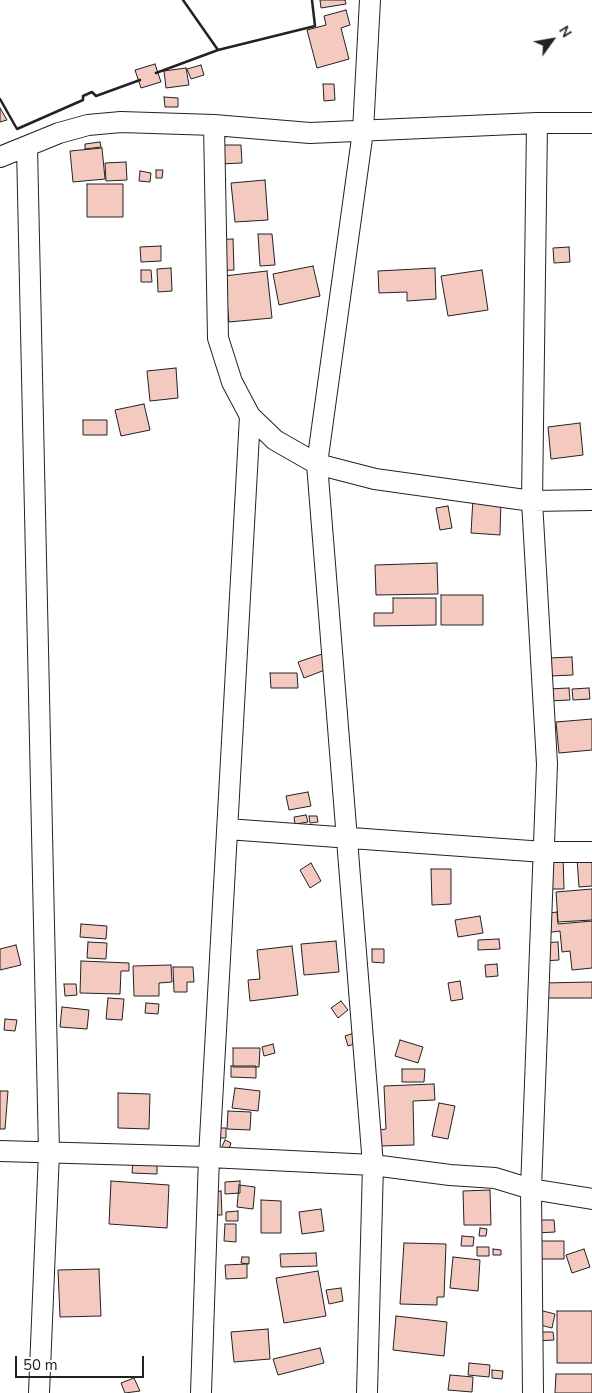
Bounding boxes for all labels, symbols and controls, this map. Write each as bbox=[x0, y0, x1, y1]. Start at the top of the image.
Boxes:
north arrow bbox=[527, 15, 577, 65]
text: N bbox=[554, 22, 576, 41]
scale bar bbox=[18, 1346, 146, 1378]
text: 50 m bbox=[23, 1355, 58, 1375]

